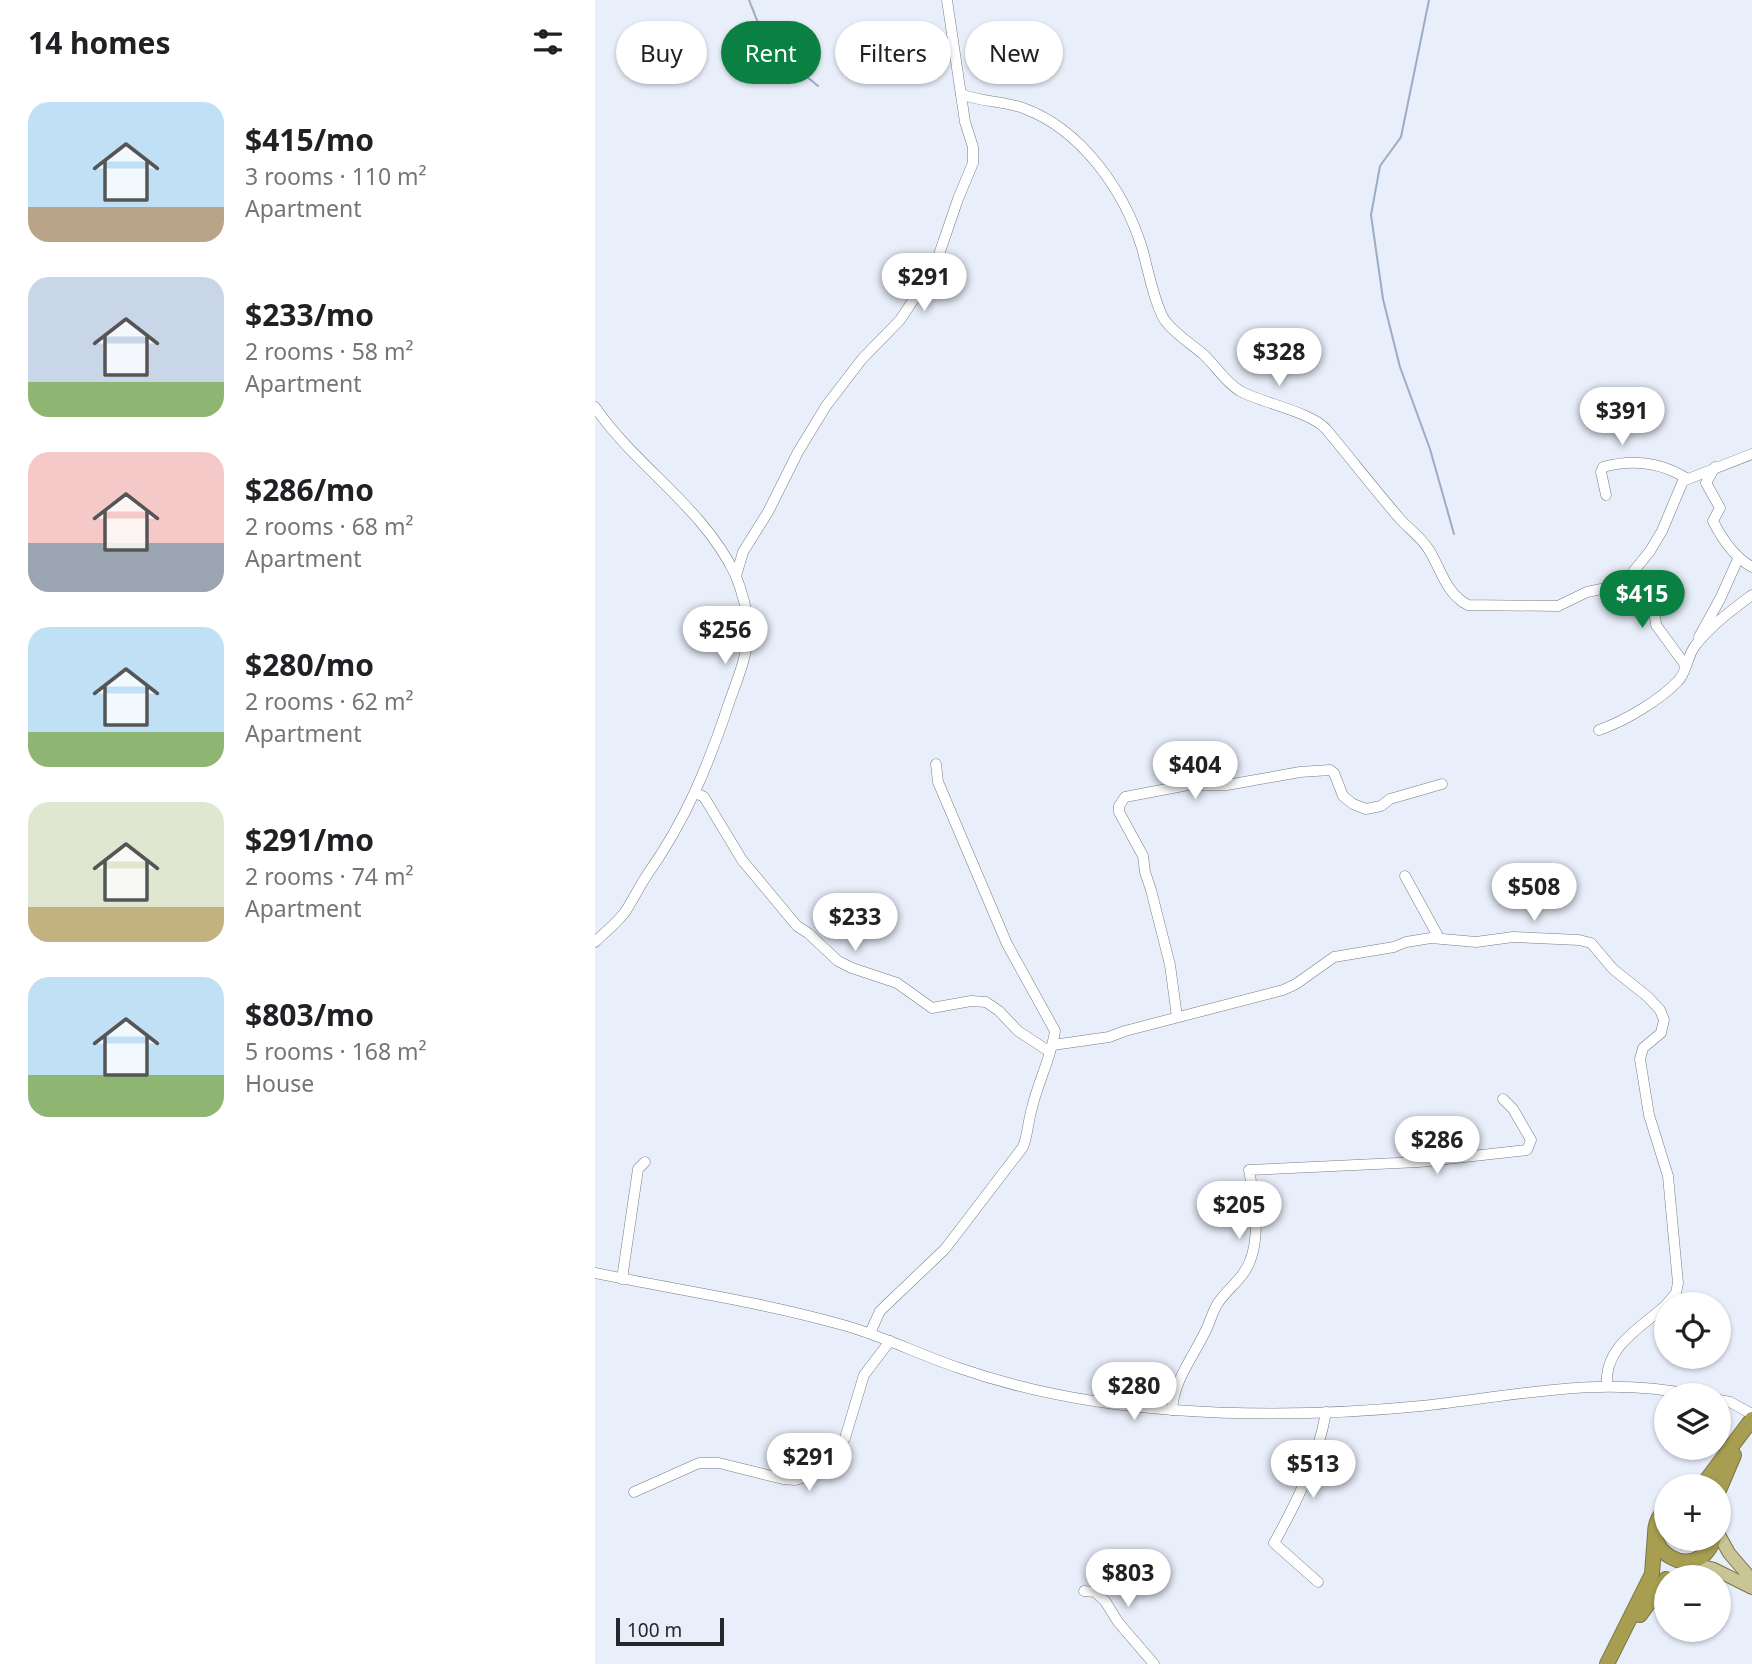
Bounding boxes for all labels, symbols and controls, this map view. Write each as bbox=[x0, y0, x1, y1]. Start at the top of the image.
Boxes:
chip: Buy bbox=[616, 21, 707, 84]
chip: Rent bbox=[721, 21, 821, 84]
chip: Filters bbox=[835, 21, 951, 84]
chip: New bbox=[965, 21, 1063, 84]
text: 14 homes bbox=[28, 22, 171, 63]
icon: filters bbox=[529, 23, 567, 61]
text: $415/mo bbox=[245, 119, 374, 160]
icon: home bbox=[84, 130, 168, 214]
text: 3 rooms · 110 m² bbox=[245, 160, 427, 192]
text: Apartment bbox=[245, 192, 362, 224]
pin: $291 bbox=[883, 254, 965, 313]
text: $291 bbox=[898, 260, 950, 292]
text: $233/mo bbox=[245, 294, 374, 335]
icon: home bbox=[84, 305, 168, 389]
pin: $328 bbox=[1238, 328, 1320, 388]
text: 2 rooms · 58 m² bbox=[245, 335, 414, 367]
text: $328 bbox=[1253, 335, 1305, 367]
text: Apartment bbox=[245, 367, 362, 399]
pin: $391 bbox=[1581, 388, 1663, 447]
text: $391 bbox=[1596, 394, 1648, 426]
text: $286/mo bbox=[245, 469, 374, 510]
icon: home bbox=[84, 480, 168, 564]
text: 2 rooms · 68 m² bbox=[245, 510, 414, 542]
text: Apartment bbox=[245, 542, 362, 574]
pin: $415 bbox=[1601, 570, 1683, 630]
text: $415 bbox=[1616, 577, 1668, 609]
pin: $256 bbox=[684, 606, 766, 666]
text: $256 bbox=[699, 613, 751, 645]
text: $280/mo bbox=[245, 644, 374, 685]
icon: home bbox=[84, 655, 168, 739]
text: 2 rooms · 62 m² bbox=[245, 685, 414, 717]
text: Apartment bbox=[245, 717, 362, 749]
pin: $404 bbox=[1154, 742, 1236, 801]
text: $404 bbox=[1169, 748, 1221, 780]
text: $291/mo bbox=[245, 819, 374, 860]
icon: home bbox=[84, 830, 168, 914]
text: 2 rooms · 74 m² bbox=[245, 860, 414, 892]
pin: $508 bbox=[1493, 864, 1575, 923]
text: $508 bbox=[1508, 870, 1560, 902]
text: Apartment bbox=[245, 892, 362, 924]
pin: $233 bbox=[814, 894, 896, 953]
text: $233 bbox=[829, 900, 881, 932]
text: $803/mo bbox=[245, 994, 374, 1035]
icon: home bbox=[84, 1005, 168, 1089]
text: 5 rooms · 168 m² bbox=[245, 1035, 427, 1067]
text: House bbox=[245, 1067, 314, 1099]
pin: $286 bbox=[1396, 1116, 1478, 1176]
text: $286 bbox=[1411, 1123, 1463, 1155]
pin: $205 bbox=[1198, 1182, 1280, 1241]
text: $205 bbox=[1213, 1188, 1265, 1220]
map controls bbox=[1654, 1292, 1731, 1642]
button: locate bbox=[1654, 1292, 1731, 1369]
pin: $280 bbox=[1093, 1362, 1175, 1422]
text: $280 bbox=[1108, 1369, 1160, 1401]
button: layers bbox=[1654, 1383, 1731, 1460]
pin: $291 bbox=[768, 1434, 850, 1493]
text: $291 bbox=[783, 1440, 835, 1472]
pin: $513 bbox=[1272, 1440, 1354, 1500]
text: $513 bbox=[1287, 1447, 1339, 1479]
button: + bbox=[1654, 1474, 1731, 1551]
pin: $803 bbox=[1087, 1550, 1169, 1609]
text: $803 bbox=[1102, 1556, 1154, 1588]
button: − bbox=[1654, 1565, 1731, 1642]
scale bar bbox=[616, 1615, 725, 1647]
text: 100 m bbox=[627, 1617, 682, 1643]

